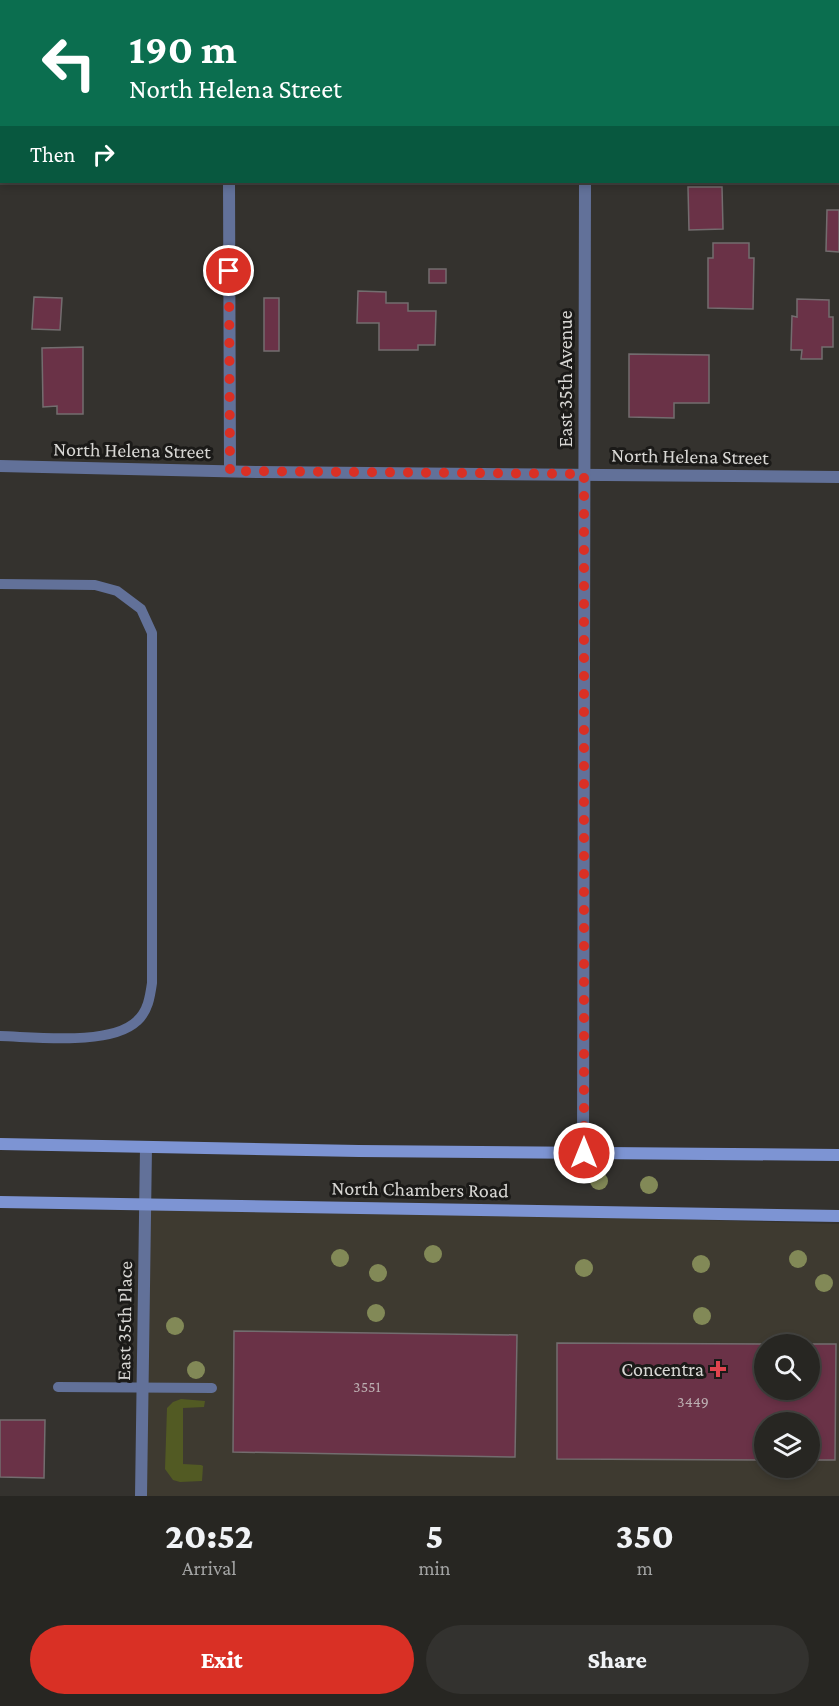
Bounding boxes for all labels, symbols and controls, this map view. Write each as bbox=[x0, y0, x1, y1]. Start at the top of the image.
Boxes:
icon: left bbox=[30, 24, 108, 102]
text: 190 m bbox=[129, 25, 237, 72]
text: North Helena Street bbox=[129, 74, 342, 104]
icon: right bbox=[87, 138, 120, 171]
text: Then bbox=[30, 142, 75, 167]
pin bbox=[203, 245, 254, 296]
icon: arrive bbox=[212, 254, 245, 287]
street label: East 35th Avenue bbox=[554, 310, 576, 448]
street label: North Helena Street bbox=[53, 438, 211, 462]
street label: North Helena Street bbox=[611, 444, 769, 468]
position arrow bbox=[552, 1121, 616, 1185]
street label: North Chambers Road bbox=[331, 1176, 509, 1202]
street label: East 35th Place bbox=[112, 1261, 136, 1381]
map controls bbox=[754, 1334, 820, 1478]
button: search bbox=[754, 1334, 820, 1400]
place label: Concentra bbox=[621, 1358, 704, 1380]
marker: Concentra bbox=[709, 1360, 727, 1378]
house number: 3551 bbox=[353, 1378, 381, 1395]
house number: 3449 bbox=[677, 1393, 709, 1410]
button: layers bbox=[754, 1412, 820, 1478]
text: 20:52 bbox=[165, 1516, 253, 1556]
text: 5 bbox=[426, 1516, 444, 1556]
text: 350 bbox=[616, 1516, 674, 1556]
text: Arrival bbox=[182, 1557, 236, 1579]
text: min bbox=[419, 1557, 451, 1579]
text: m bbox=[637, 1557, 653, 1579]
button: Exit bbox=[30, 1625, 414, 1694]
button: Share bbox=[426, 1625, 809, 1694]

